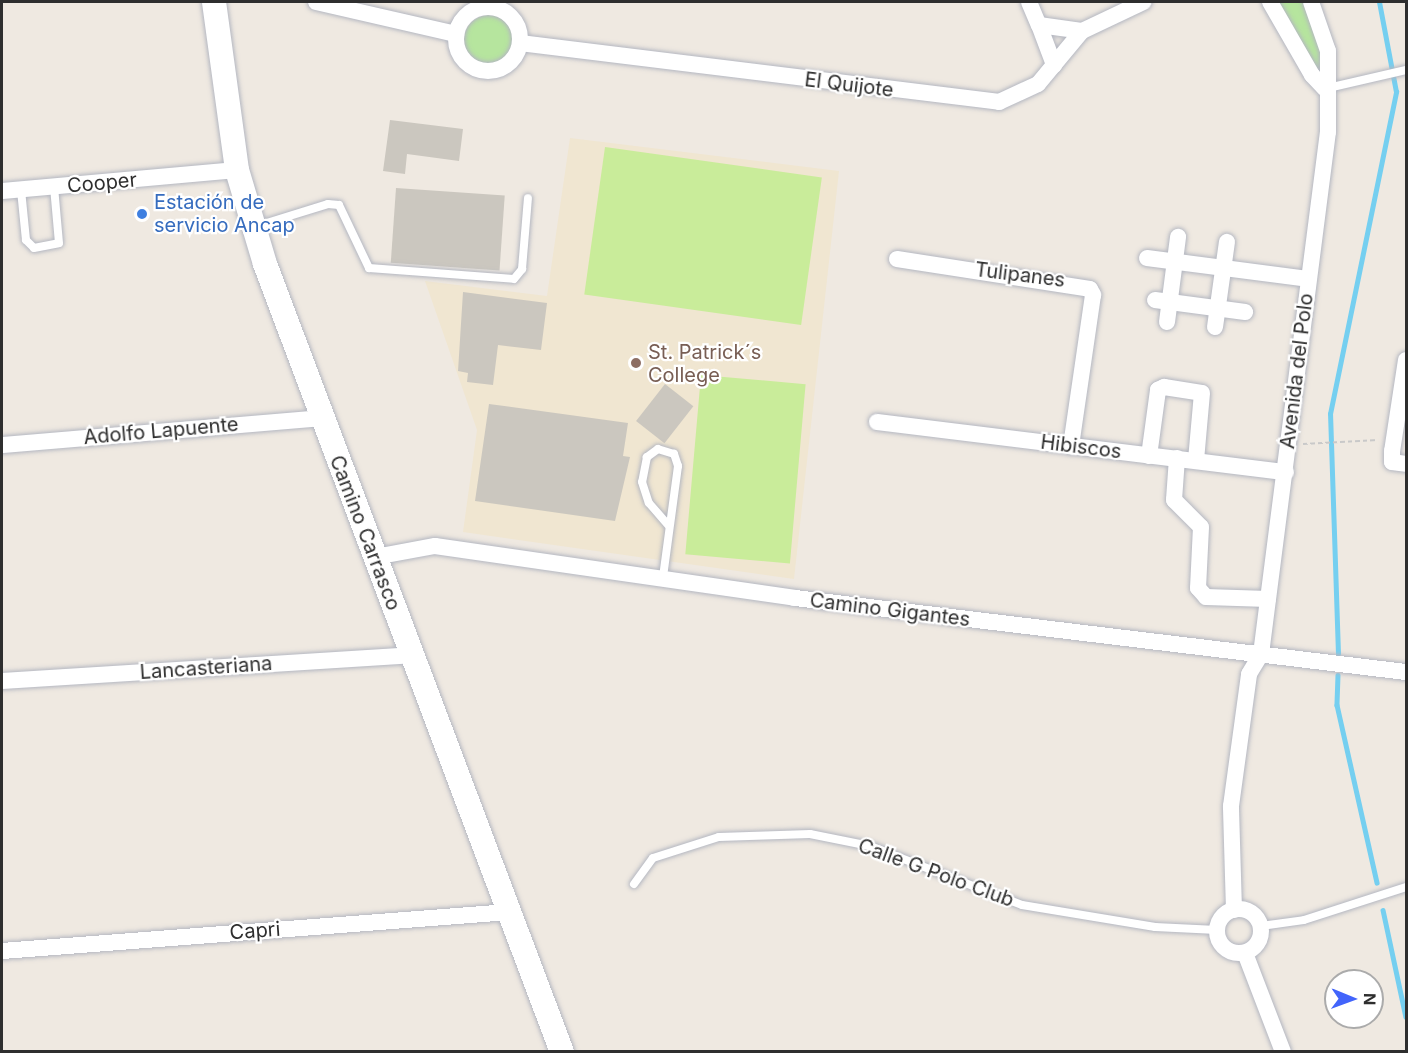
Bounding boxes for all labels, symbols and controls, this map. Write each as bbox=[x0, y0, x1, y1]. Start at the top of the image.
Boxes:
street label: El Quijote bbox=[803, 68, 895, 102]
street label: Cooper bbox=[66, 168, 138, 198]
place label: Estación de servicio Ancap bbox=[154, 190, 295, 237]
marker: Estación de servicio Ancap bbox=[135, 207, 149, 221]
street label: Tulipanes bbox=[974, 258, 1066, 292]
street label: Avenida del Polo bbox=[1276, 292, 1318, 450]
place label: St. Patrick´s College bbox=[648, 340, 761, 387]
marker: St. Patrick´s College bbox=[629, 356, 643, 370]
street label: Adolfo Lapuente bbox=[83, 412, 239, 450]
street label: Hibiscos bbox=[1039, 430, 1123, 464]
street label: Camino Carrasco bbox=[324, 452, 406, 614]
street label: Camino Gigantes bbox=[808, 588, 972, 632]
street label: Lancasteriana bbox=[139, 651, 273, 685]
street label: Calle G Polo Club bbox=[855, 834, 1017, 912]
street label: Capri bbox=[229, 917, 281, 945]
north arrow bbox=[1324, 969, 1384, 1029]
text: N bbox=[1360, 993, 1380, 1006]

